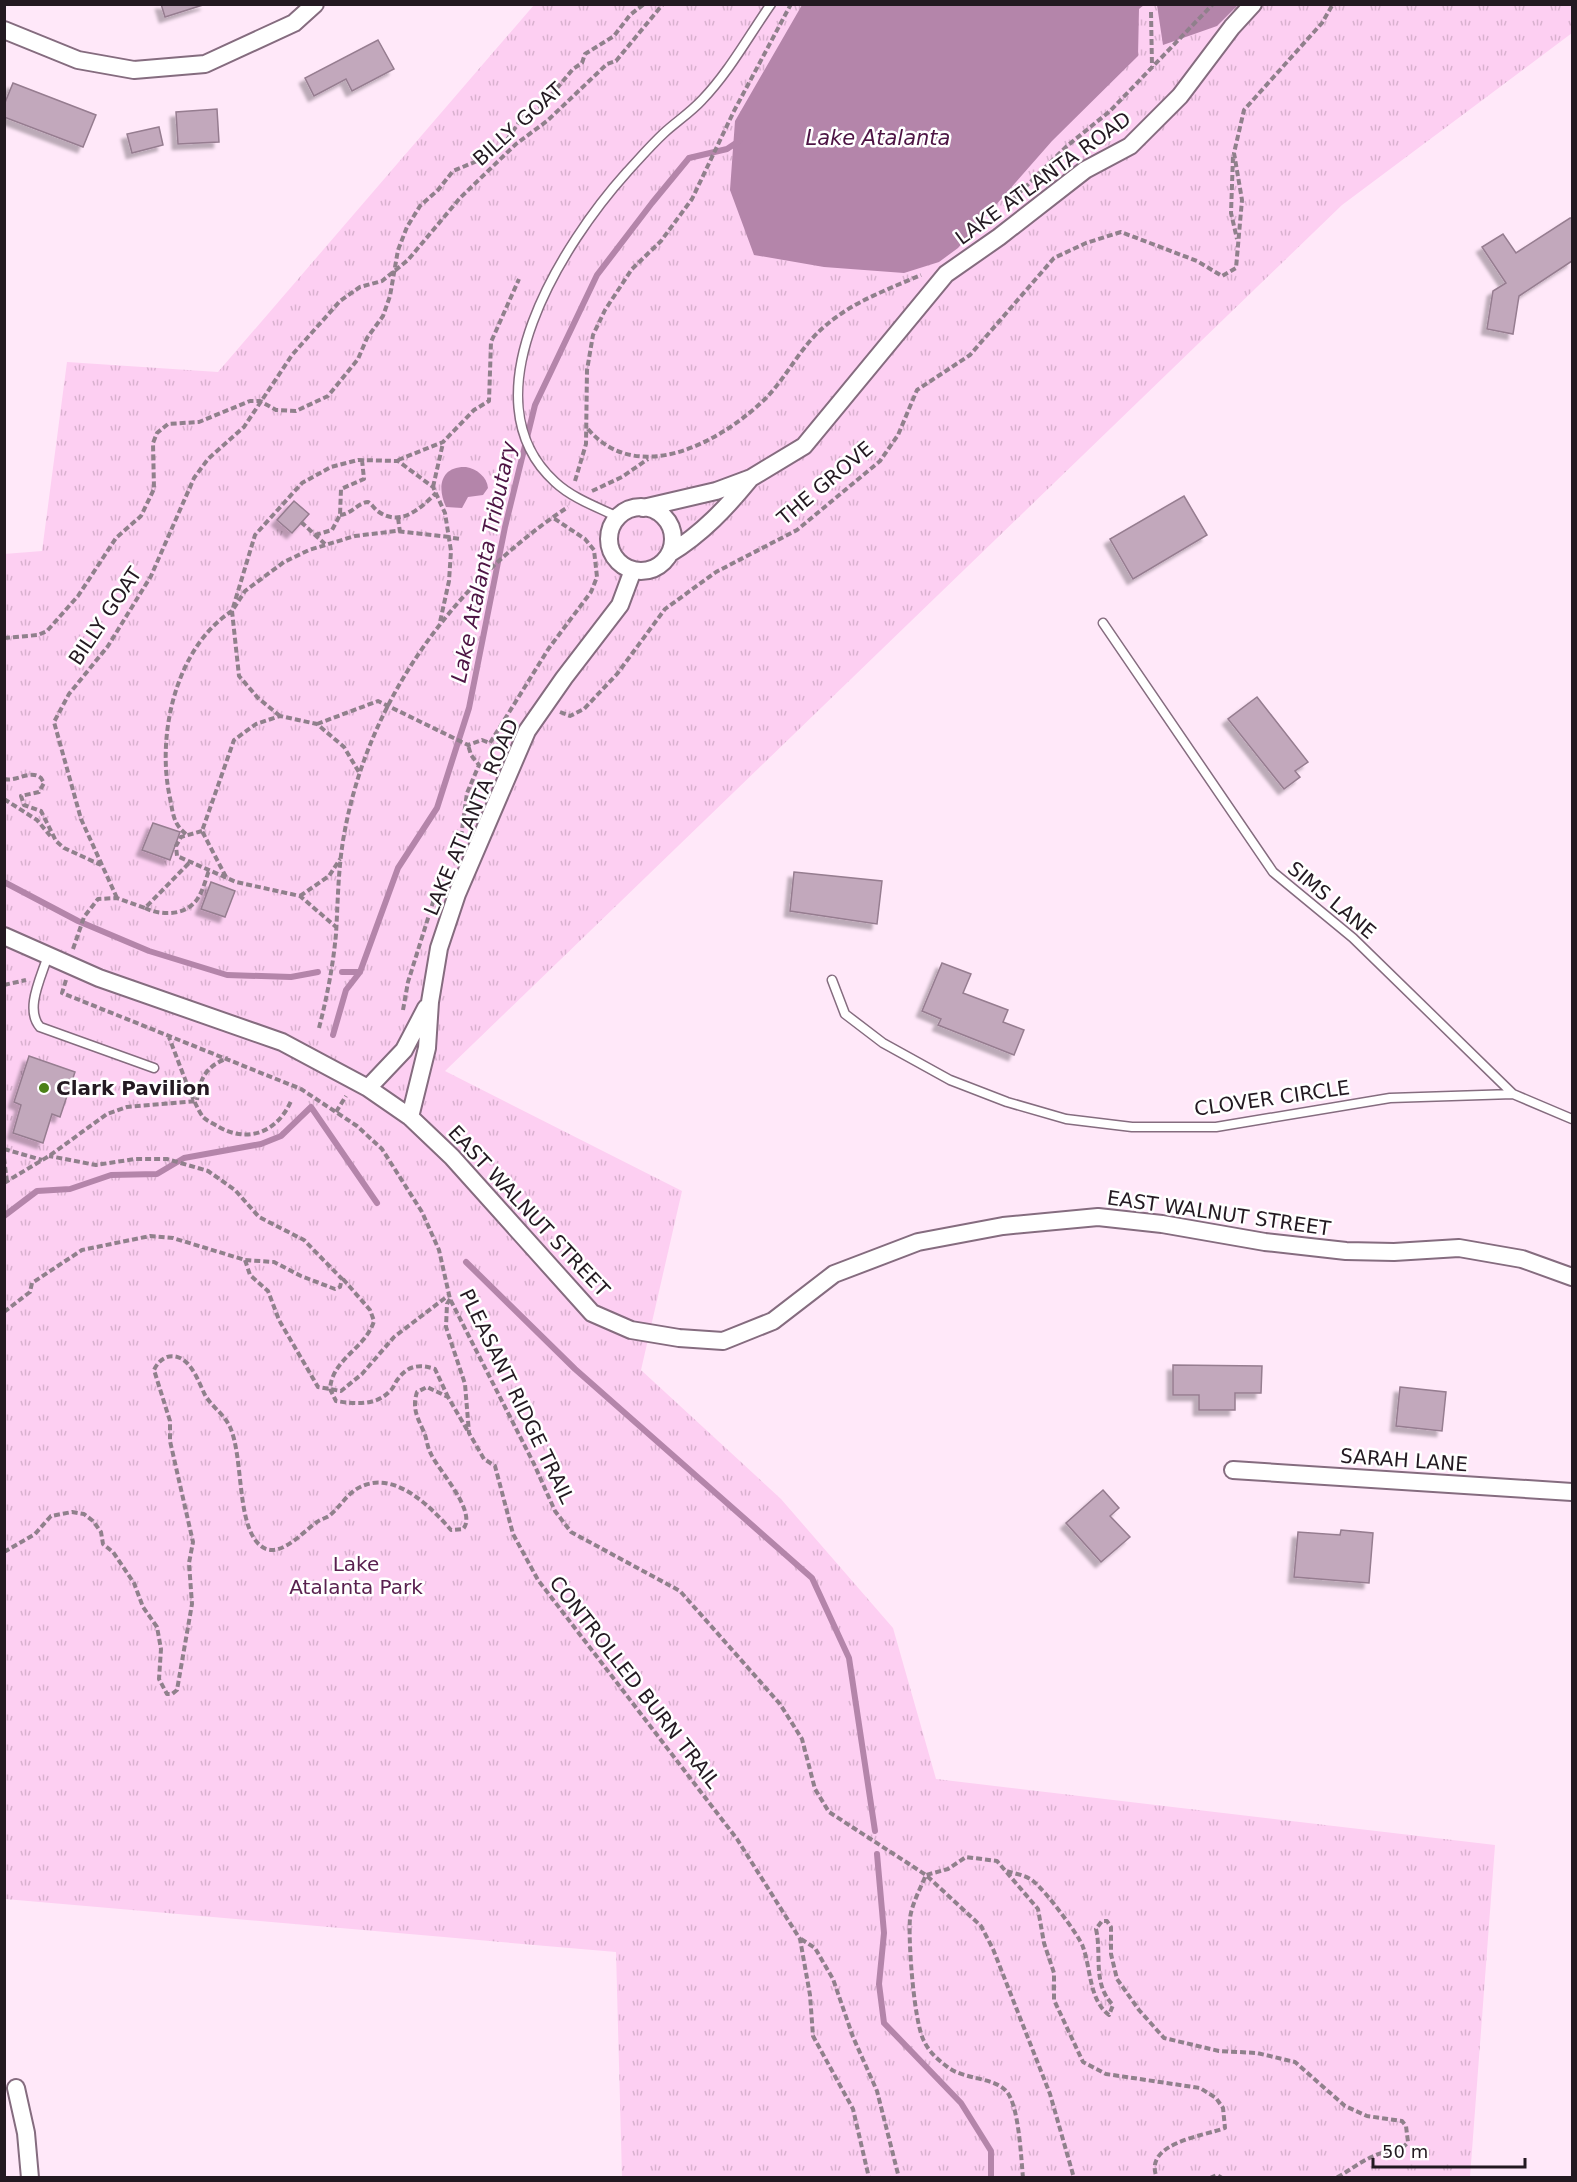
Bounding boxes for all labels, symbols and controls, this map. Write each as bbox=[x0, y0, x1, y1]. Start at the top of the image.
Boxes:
street label: BILLY GOAT bbox=[468, 77, 569, 171]
street label: LAKE ATLANTA ROAD bbox=[951, 106, 1135, 250]
water label: Lake Atalanta bbox=[806, 126, 950, 150]
street label: THE GROVE bbox=[772, 436, 878, 531]
water label: Lake Atalanta Tributary bbox=[447, 439, 521, 685]
street label: BILLY GOAT bbox=[63, 562, 147, 670]
street label: LAKE ATLANTA ROAD bbox=[419, 715, 523, 919]
street label: SIMS LANE bbox=[1283, 856, 1381, 944]
street label: CLOVER CIRCLE bbox=[1193, 1075, 1351, 1121]
place label: Clark Pavilion bbox=[56, 1076, 210, 1100]
marker: Clark Pavilion bbox=[37, 1081, 51, 1095]
street label: EAST WALNUT STREET bbox=[443, 1120, 615, 1302]
street label: EAST WALNUT STREET bbox=[1106, 1185, 1333, 1241]
street label: PLEASANT RIDGE TRAIL bbox=[455, 1285, 580, 1508]
street label: SARAH LANE bbox=[1339, 1444, 1469, 1476]
park label: Lake Atalanta Park bbox=[289, 1552, 423, 1599]
street label: CONTROLLED BURN TRAIL bbox=[545, 1571, 726, 1794]
scale bar bbox=[1373, 2131, 1524, 2169]
text: 50 m bbox=[1382, 2141, 1428, 2162]

